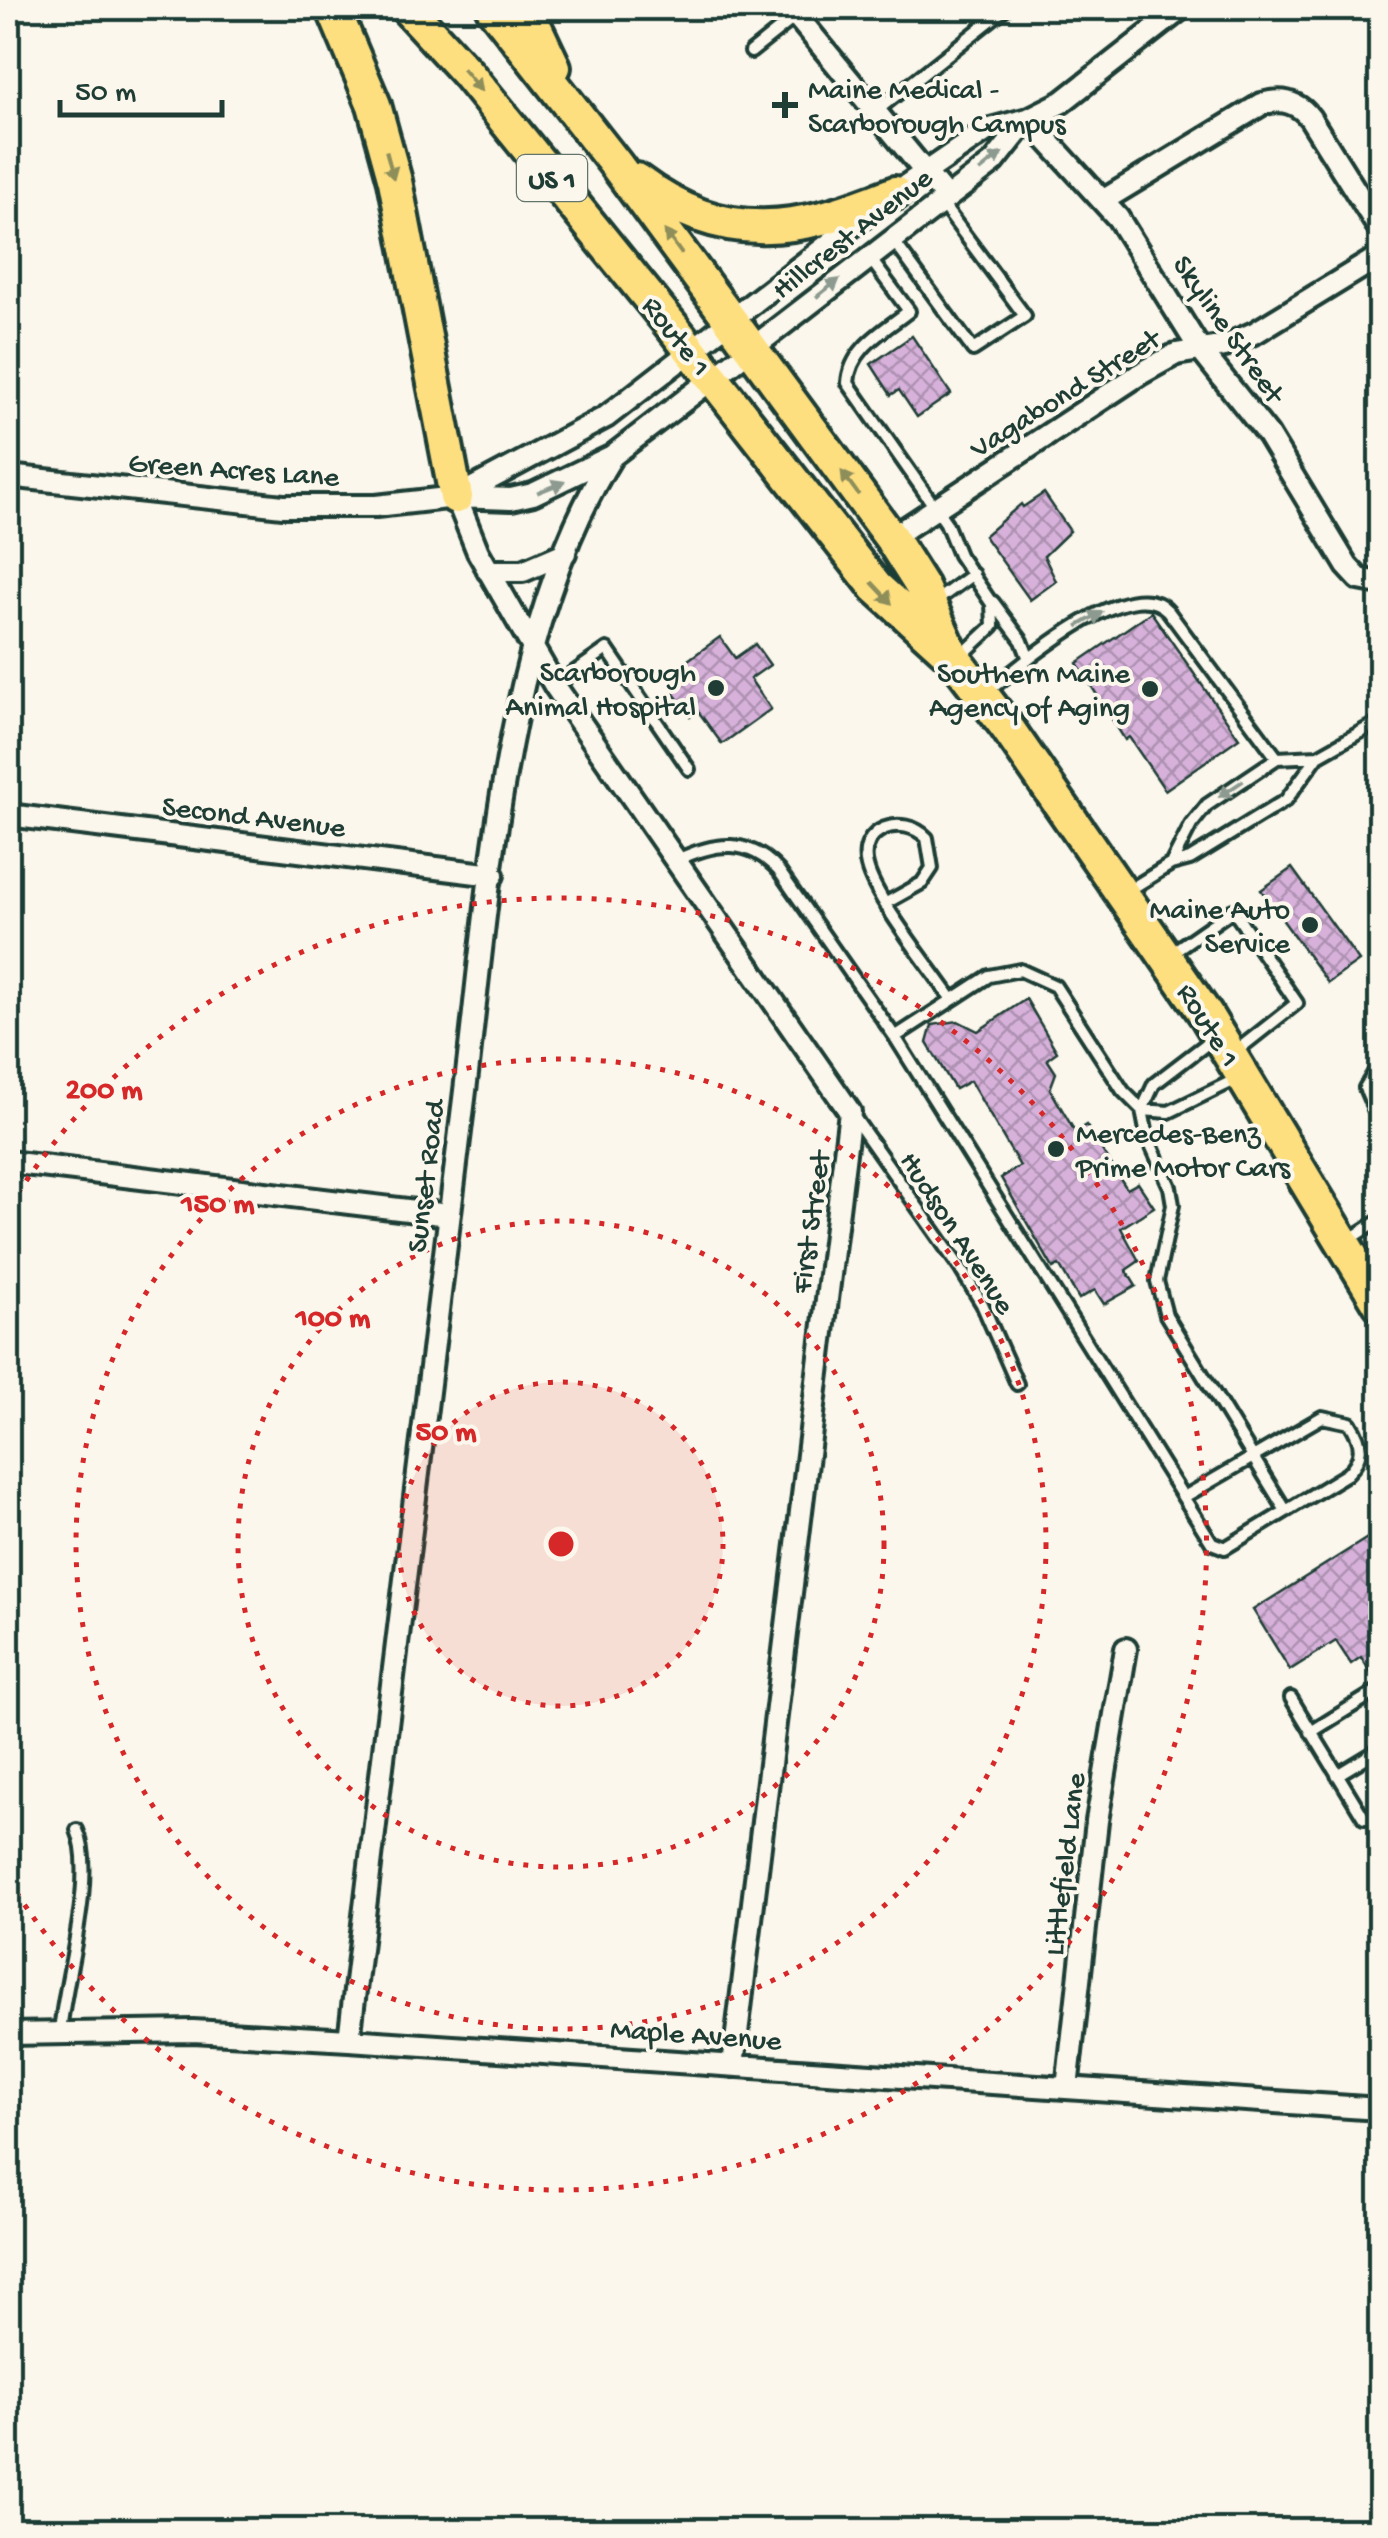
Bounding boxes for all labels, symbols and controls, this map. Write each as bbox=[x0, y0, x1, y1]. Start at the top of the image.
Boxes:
scale bar bbox=[60, 55, 222, 117]
one-way arrow bbox=[461, 67, 483, 92]
place label: Maine Medical - Scarborough Campus bbox=[808, 75, 1066, 144]
text: 50 m bbox=[75, 77, 136, 112]
marker: Maine Medical - Scarborough Campus bbox=[772, 92, 798, 118]
one-way arrow bbox=[383, 149, 399, 180]
one-way arrow bbox=[978, 151, 1003, 173]
road number: US 1 bbox=[517, 155, 587, 201]
street label: Hillcrest Avenue bbox=[767, 162, 941, 309]
one-way arrow bbox=[664, 229, 683, 255]
street label: Skyline Street bbox=[1163, 250, 1292, 413]
one-way arrow bbox=[815, 278, 841, 299]
street label: Route 1 bbox=[632, 291, 717, 385]
street label: Vagabond Street bbox=[964, 322, 1170, 469]
street label: Green Acres Lane bbox=[127, 448, 341, 497]
one-way arrow bbox=[841, 470, 861, 496]
one-way arrow bbox=[536, 478, 566, 494]
one-way arrow bbox=[870, 581, 893, 605]
one-way arrow bbox=[1076, 611, 1105, 628]
place label: Scarborough Animal Hospital bbox=[505, 658, 696, 727]
place label: Southern Maine Agency of Aging bbox=[929, 659, 1131, 728]
marker: Scarborough Animal Hospital bbox=[705, 677, 727, 699]
marker: Southern Maine Agency of Aging bbox=[1139, 678, 1161, 700]
one-way arrow bbox=[1217, 779, 1244, 798]
street label: Second Avenue bbox=[160, 791, 348, 848]
place label: Maine Auto Service bbox=[1150, 895, 1291, 964]
marker: Maine Auto Service bbox=[1299, 914, 1321, 936]
street label: Route 1 bbox=[1167, 978, 1245, 1075]
text: 200 m bbox=[65, 1075, 143, 1110]
street label: Sunset Road bbox=[402, 1096, 455, 1255]
place label: Mercedes-Benz Prime Motor Cars bbox=[1075, 1119, 1291, 1188]
marker: Mercedes-Benz Prime Motor Cars bbox=[1045, 1138, 1067, 1160]
street label: First Street bbox=[786, 1147, 841, 1297]
street label: Hudson Avenue bbox=[890, 1147, 1021, 1323]
text: 150 m bbox=[180, 1189, 255, 1224]
text: 100 m bbox=[295, 1303, 371, 1338]
text: 50 m bbox=[415, 1417, 477, 1452]
centre of rings bbox=[543, 1526, 579, 1562]
street label: Littlefield Lane bbox=[1039, 1771, 1096, 1958]
street label: Maple Avenue bbox=[609, 2014, 783, 2061]

